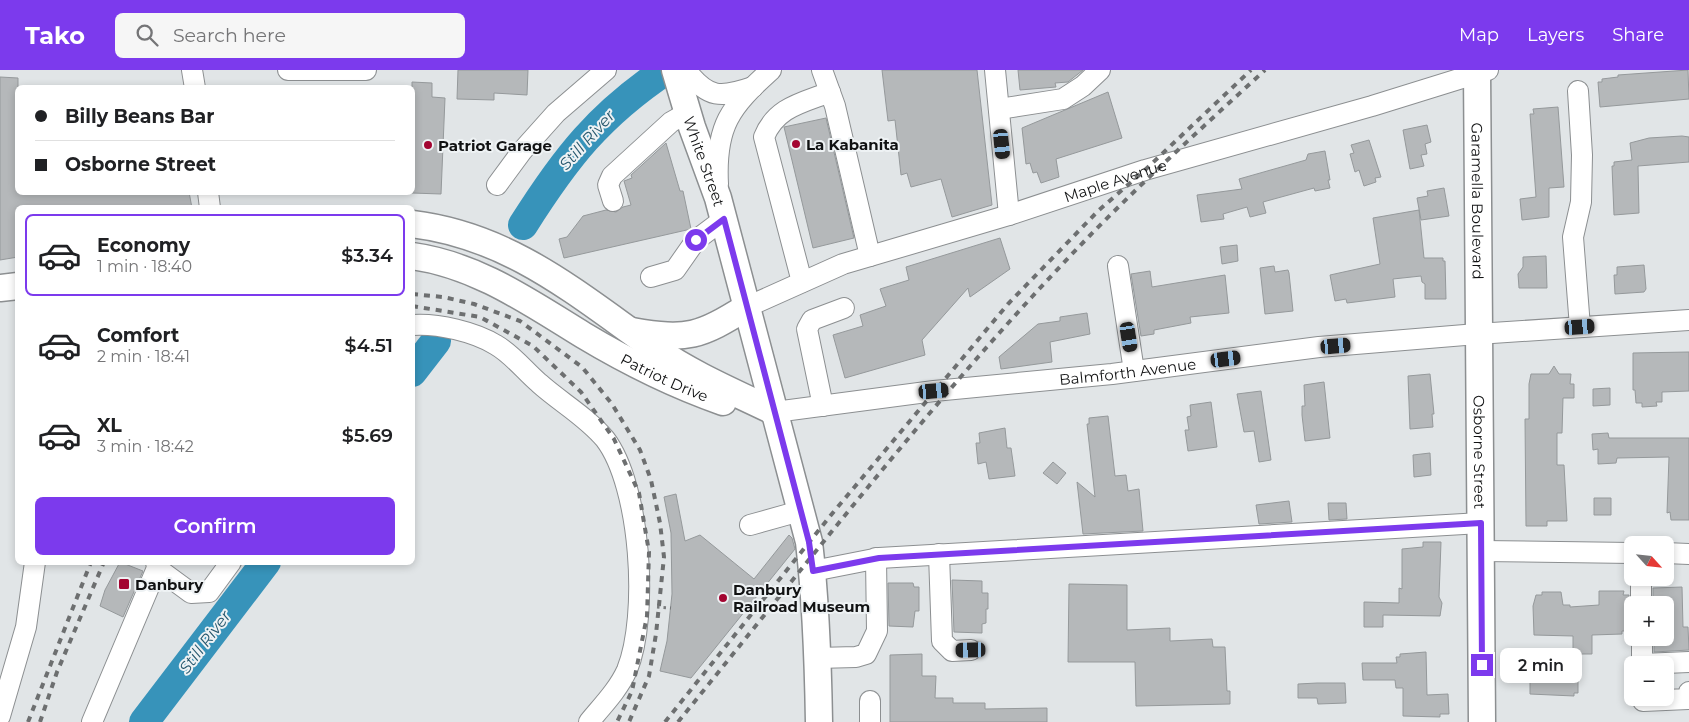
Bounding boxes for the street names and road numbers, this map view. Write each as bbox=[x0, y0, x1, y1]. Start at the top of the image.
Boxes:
street label: White Street bbox=[680, 114, 729, 208]
street label: Garamella Boulevard bbox=[1468, 122, 1488, 280]
street label: Maple Avenue bbox=[1061, 155, 1169, 206]
street label: Patriot Drive bbox=[618, 349, 711, 405]
street label: Balmforth Avenue bbox=[1058, 354, 1197, 388]
street label: Osborne Street bbox=[1470, 395, 1490, 509]

